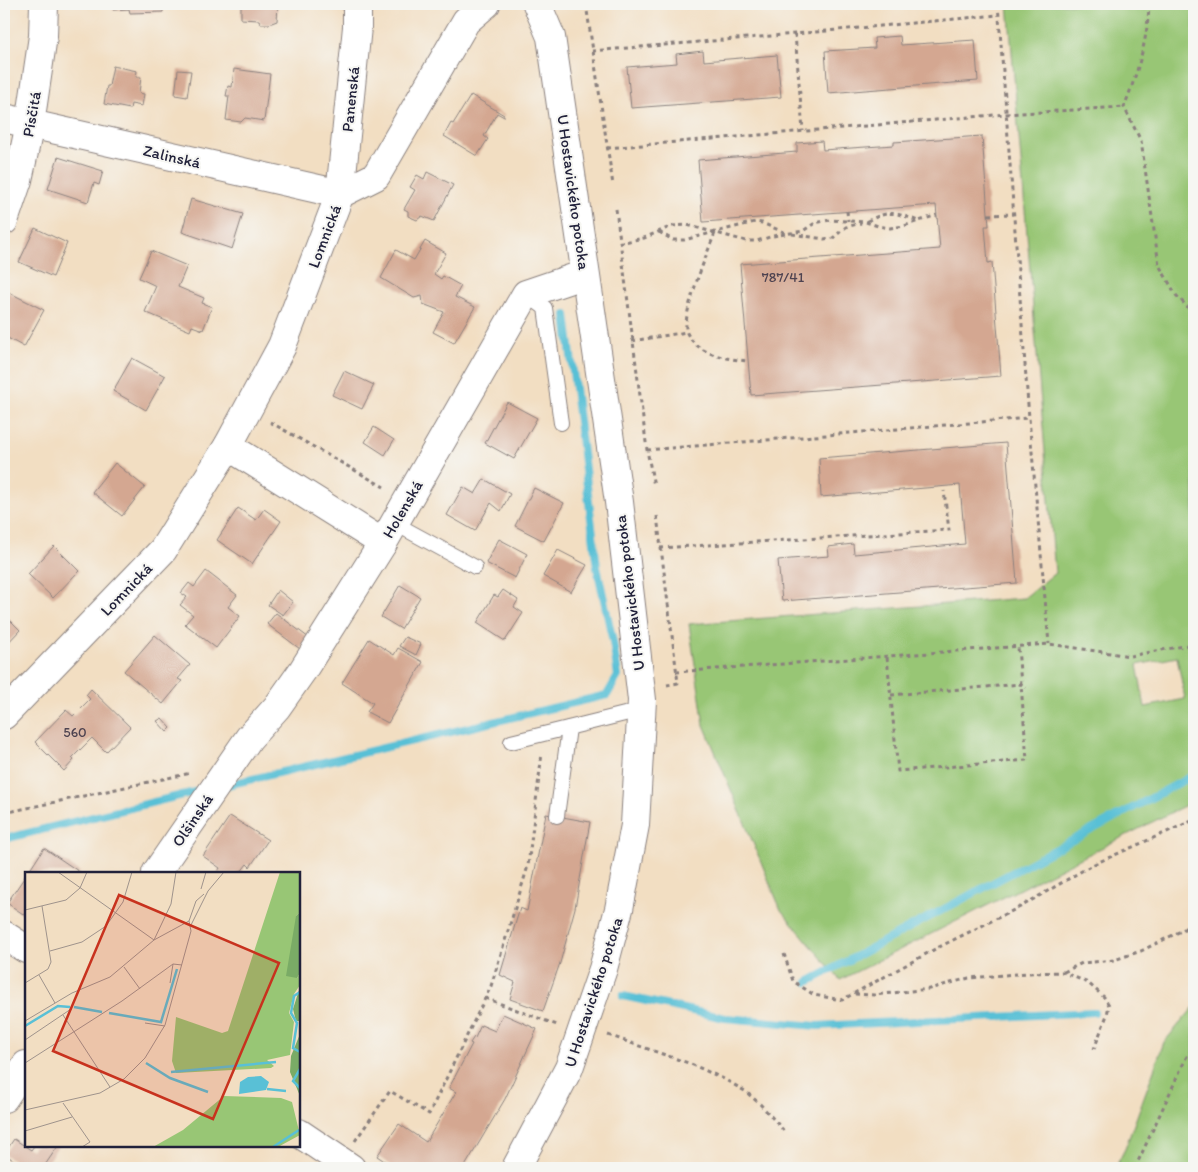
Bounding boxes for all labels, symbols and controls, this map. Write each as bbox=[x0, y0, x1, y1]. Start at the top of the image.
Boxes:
street label: Panenská bbox=[338, 65, 363, 133]
street label: Písčitá bbox=[18, 89, 45, 139]
street label: U Hostavického potoka bbox=[553, 113, 594, 272]
street label: Zalinská bbox=[141, 141, 203, 172]
street label: Lomnická bbox=[304, 201, 345, 271]
house number: 787/41 bbox=[762, 269, 805, 286]
street label: Holenská bbox=[378, 476, 427, 542]
street label: U Hostavického potoka bbox=[610, 513, 648, 672]
street label: Lomnická bbox=[96, 558, 157, 620]
house number: 560 bbox=[63, 724, 87, 741]
street label: Olšinská bbox=[168, 790, 217, 850]
inset map bbox=[25, 872, 300, 1147]
street label: U Hostavického potoka bbox=[560, 914, 627, 1070]

